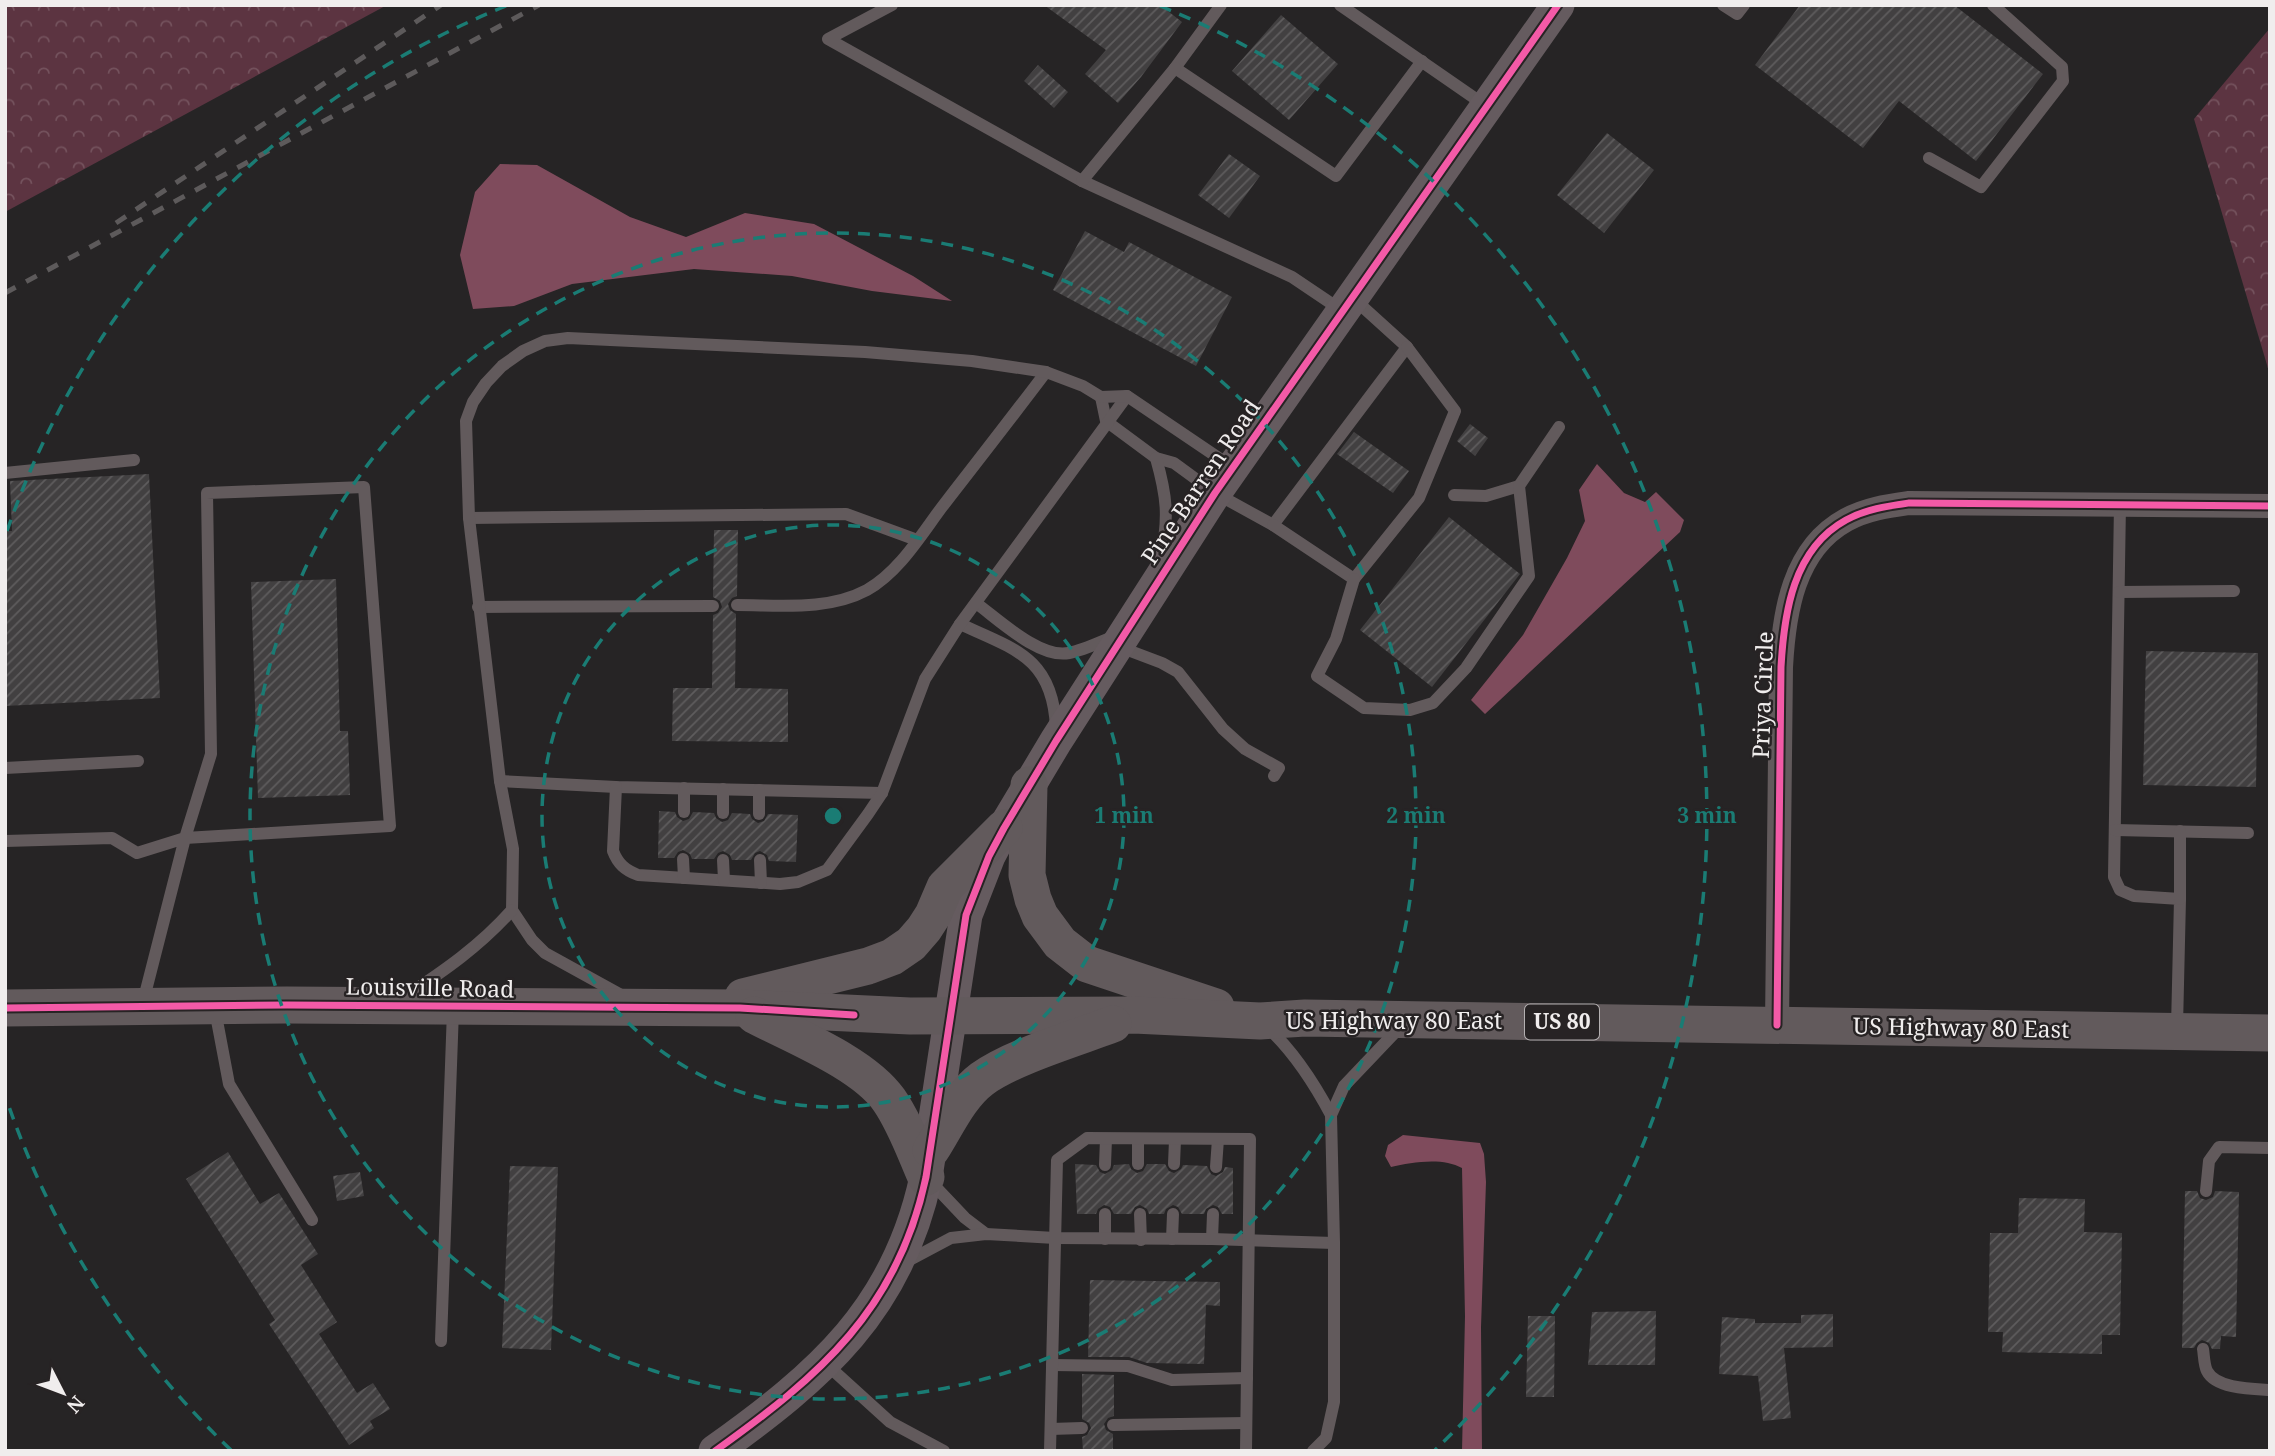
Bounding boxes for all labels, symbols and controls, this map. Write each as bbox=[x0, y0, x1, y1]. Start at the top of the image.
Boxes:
street label: Pine Barren Road bbox=[1133, 393, 1267, 570]
street label: Priya Circle bbox=[1744, 631, 1780, 759]
text: 1 min bbox=[1094, 801, 1154, 829]
text: 2 min bbox=[1386, 801, 1446, 829]
text: 3 min bbox=[1677, 801, 1737, 829]
centre of rings bbox=[821, 804, 845, 828]
street label: Louisville Road bbox=[345, 970, 515, 1004]
street label: US Highway 80 East bbox=[1286, 1004, 1502, 1036]
road number: US 80 bbox=[1525, 1004, 1599, 1040]
street label: US Highway 80 East bbox=[1853, 1009, 2069, 1045]
north arrow bbox=[28, 1358, 98, 1428]
text: N bbox=[61, 1390, 90, 1419]

